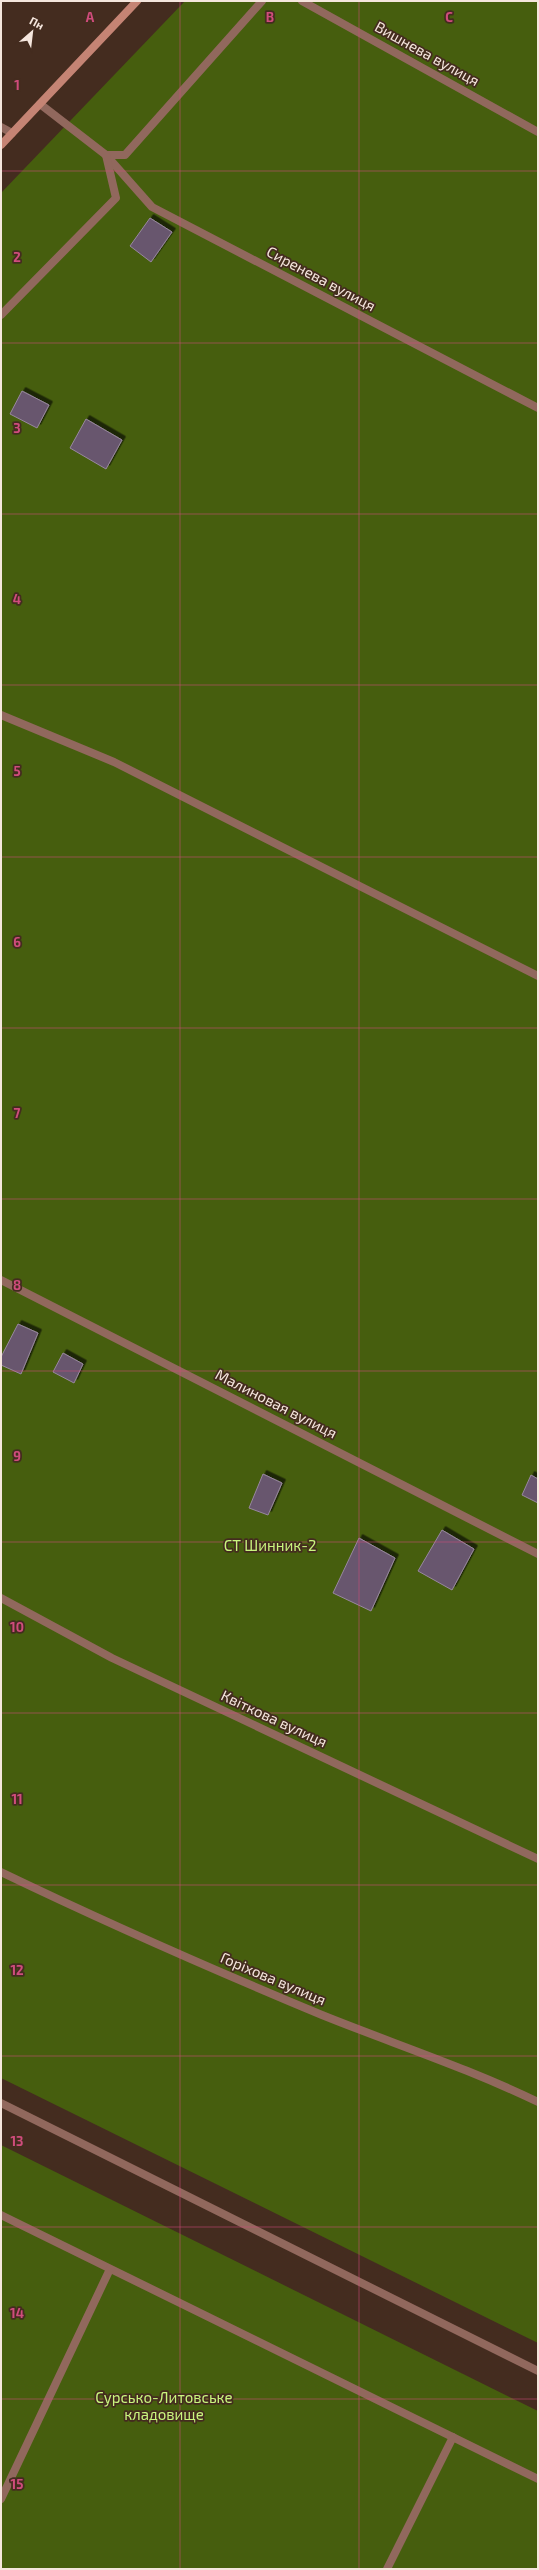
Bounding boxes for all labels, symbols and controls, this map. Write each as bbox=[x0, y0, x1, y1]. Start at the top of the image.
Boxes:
text: A bbox=[86, 9, 95, 25]
text: B bbox=[266, 9, 274, 25]
text: C bbox=[445, 9, 453, 25]
north arrow bbox=[12, 12, 52, 52]
text: Пн bbox=[28, 14, 46, 32]
street label: Вишнева вулиця bbox=[371, 17, 483, 90]
text: 1 bbox=[14, 77, 20, 93]
street label: Сиренева вулиця bbox=[263, 242, 379, 315]
text: 2 bbox=[13, 249, 21, 265]
text: 3 bbox=[13, 420, 21, 436]
text: 4 bbox=[13, 591, 21, 607]
text: 5 bbox=[13, 763, 21, 779]
text: 6 bbox=[13, 934, 21, 950]
text: 7 bbox=[14, 1105, 21, 1121]
text: 8 bbox=[13, 1277, 21, 1293]
street label: Малиновая вулиця bbox=[212, 1365, 340, 1442]
text: 9 bbox=[13, 1448, 21, 1464]
park label: СТ Шинник-2 bbox=[224, 1536, 316, 1554]
text: 10 bbox=[10, 1619, 24, 1635]
street label: Квіткова вулиця bbox=[218, 1686, 330, 1751]
text: 11 bbox=[11, 1791, 23, 1807]
street label: Горіхова вулиця bbox=[218, 1948, 329, 2009]
text: 12 bbox=[10, 1962, 24, 1978]
text: 13 bbox=[11, 2133, 24, 2149]
text: 14 bbox=[10, 2305, 24, 2321]
park label: Сурсько-Литовське кладовище bbox=[95, 2388, 233, 2423]
text: 15 bbox=[11, 2476, 23, 2492]

